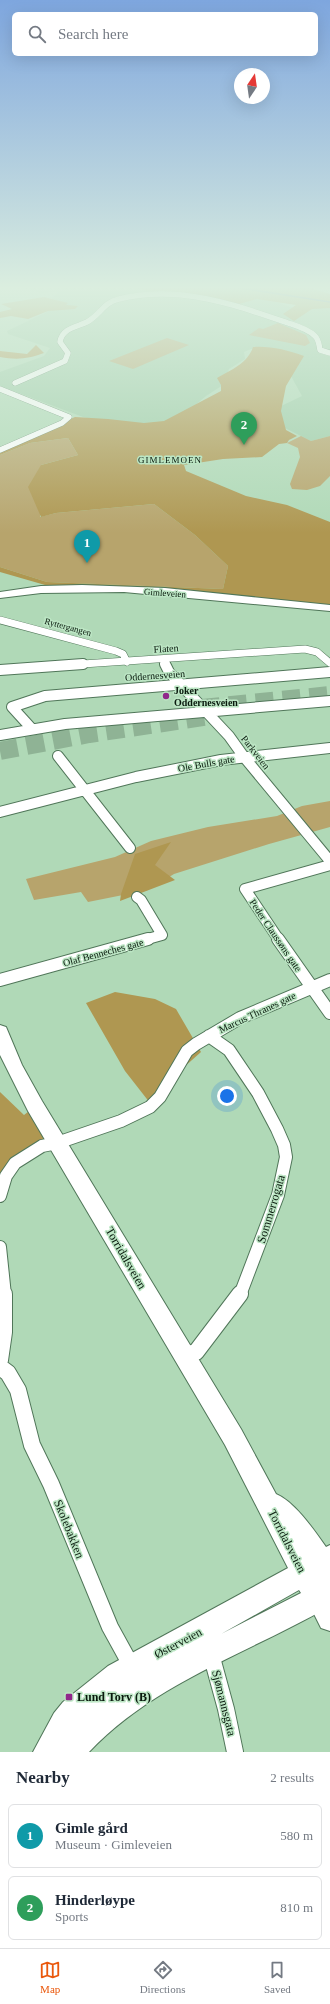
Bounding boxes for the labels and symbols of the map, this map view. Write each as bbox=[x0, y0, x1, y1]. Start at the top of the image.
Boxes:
north arrow bbox=[234, 68, 270, 104]
pin: 2 bbox=[231, 412, 257, 445]
district label: GIMLEMOEN bbox=[138, 455, 202, 465]
pin: 1 bbox=[74, 530, 100, 563]
street label: Gimleveien bbox=[144, 587, 187, 599]
street label: Ryttergangen bbox=[44, 616, 93, 638]
street label: Flaten bbox=[153, 642, 179, 655]
street label: Oddernesveien bbox=[125, 668, 185, 683]
place label: Joker Oddernesveien bbox=[174, 685, 238, 708]
marker: Joker Oddernesveien bbox=[161, 691, 171, 701]
street label: Parkveien bbox=[239, 733, 272, 771]
street label: Ole Bulls gate bbox=[177, 753, 236, 774]
street label: Peder Claussøns gate bbox=[247, 897, 304, 974]
street label: Olaf Benneches gate bbox=[62, 936, 145, 969]
street label: Marcus Thranes gate bbox=[217, 990, 298, 1035]
your location bbox=[217, 1086, 237, 1106]
street label: Sommerrogata bbox=[254, 1173, 288, 1245]
street label: Torridalsveien bbox=[103, 1225, 149, 1291]
street label: Skolebakken bbox=[51, 1498, 87, 1560]
street label: Torridalsveien bbox=[265, 1507, 309, 1575]
street label: Østerveien bbox=[152, 1625, 204, 1661]
street label: Sjømannsgata bbox=[209, 1669, 239, 1738]
place label: Lund Torv (B) bbox=[77, 1690, 151, 1704]
marker: Lund Torv (B) bbox=[64, 1692, 74, 1702]

